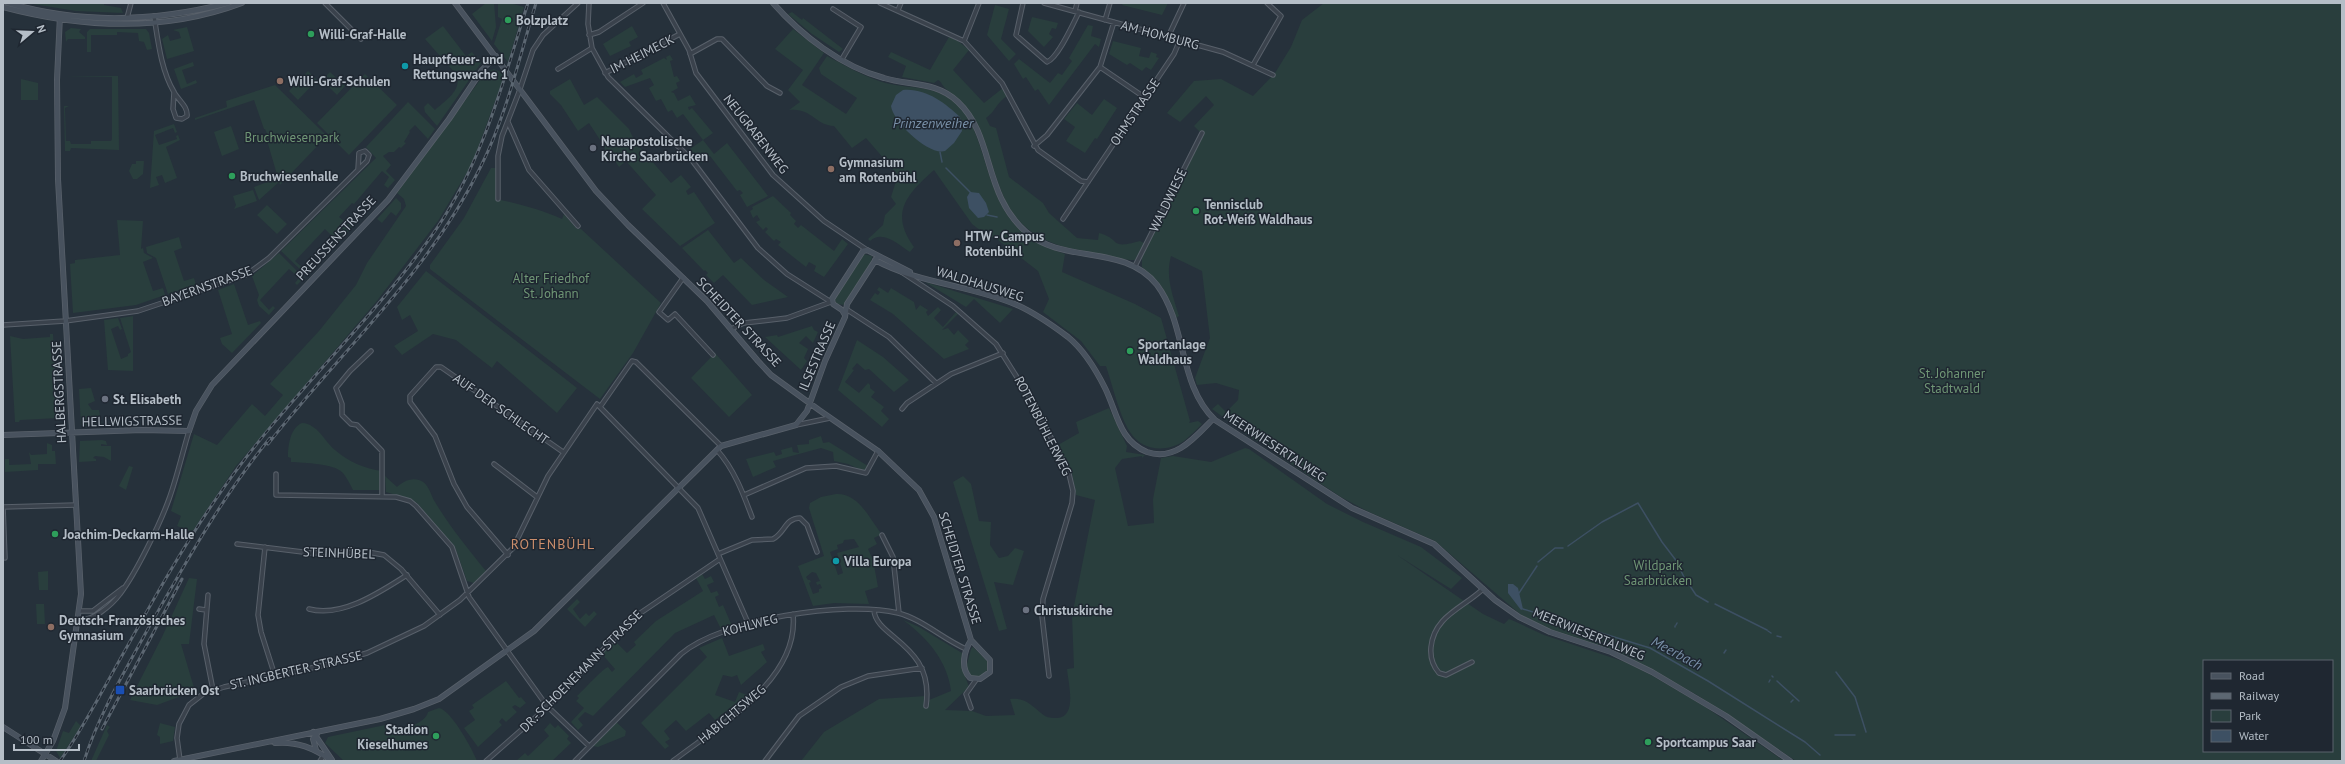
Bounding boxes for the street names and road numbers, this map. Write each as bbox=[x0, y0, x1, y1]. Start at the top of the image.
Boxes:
street label: AM HOMBURG bbox=[1119, 16, 1201, 54]
street label: IM HEIMECK bbox=[607, 31, 677, 77]
street label: OHMSTRASSE bbox=[1106, 75, 1164, 149]
street label: NEUGRABENWEG bbox=[720, 91, 792, 177]
street label: WALDWIESE bbox=[1145, 166, 1191, 234]
street label: PREUSSENSTRASSE bbox=[292, 192, 380, 284]
street label: BAYERNSTRASSE bbox=[159, 262, 255, 310]
street label: WALDHAUSWEG bbox=[934, 263, 1026, 305]
street label: SCHEIDTER STRASSE bbox=[693, 273, 785, 371]
street label: ILSESTRASSE bbox=[795, 318, 839, 394]
street label: HALBERGSTRASSE bbox=[48, 340, 70, 444]
street label: AUF DER SCHLECHT bbox=[450, 370, 552, 448]
street label: ROTENBÜHLERWEG bbox=[1011, 373, 1076, 479]
street label: MEERWIESERTALWEG bbox=[1220, 406, 1330, 486]
street label: HELLWIGSTRASSE bbox=[82, 412, 182, 430]
street label: SCHEIDTER STRASSE bbox=[935, 510, 985, 626]
street label: STEINHÜBEL bbox=[303, 543, 376, 563]
street label: MEERWIESERTALWEG bbox=[1531, 604, 1647, 664]
street label: DR.-SCHOENEMANN-STRASSE bbox=[516, 606, 646, 736]
street label: KOHLWEG bbox=[721, 610, 779, 640]
street label: ST. INGBERTER STRASSE bbox=[228, 646, 364, 694]
street label: HABICHTSWEG bbox=[694, 681, 770, 747]

